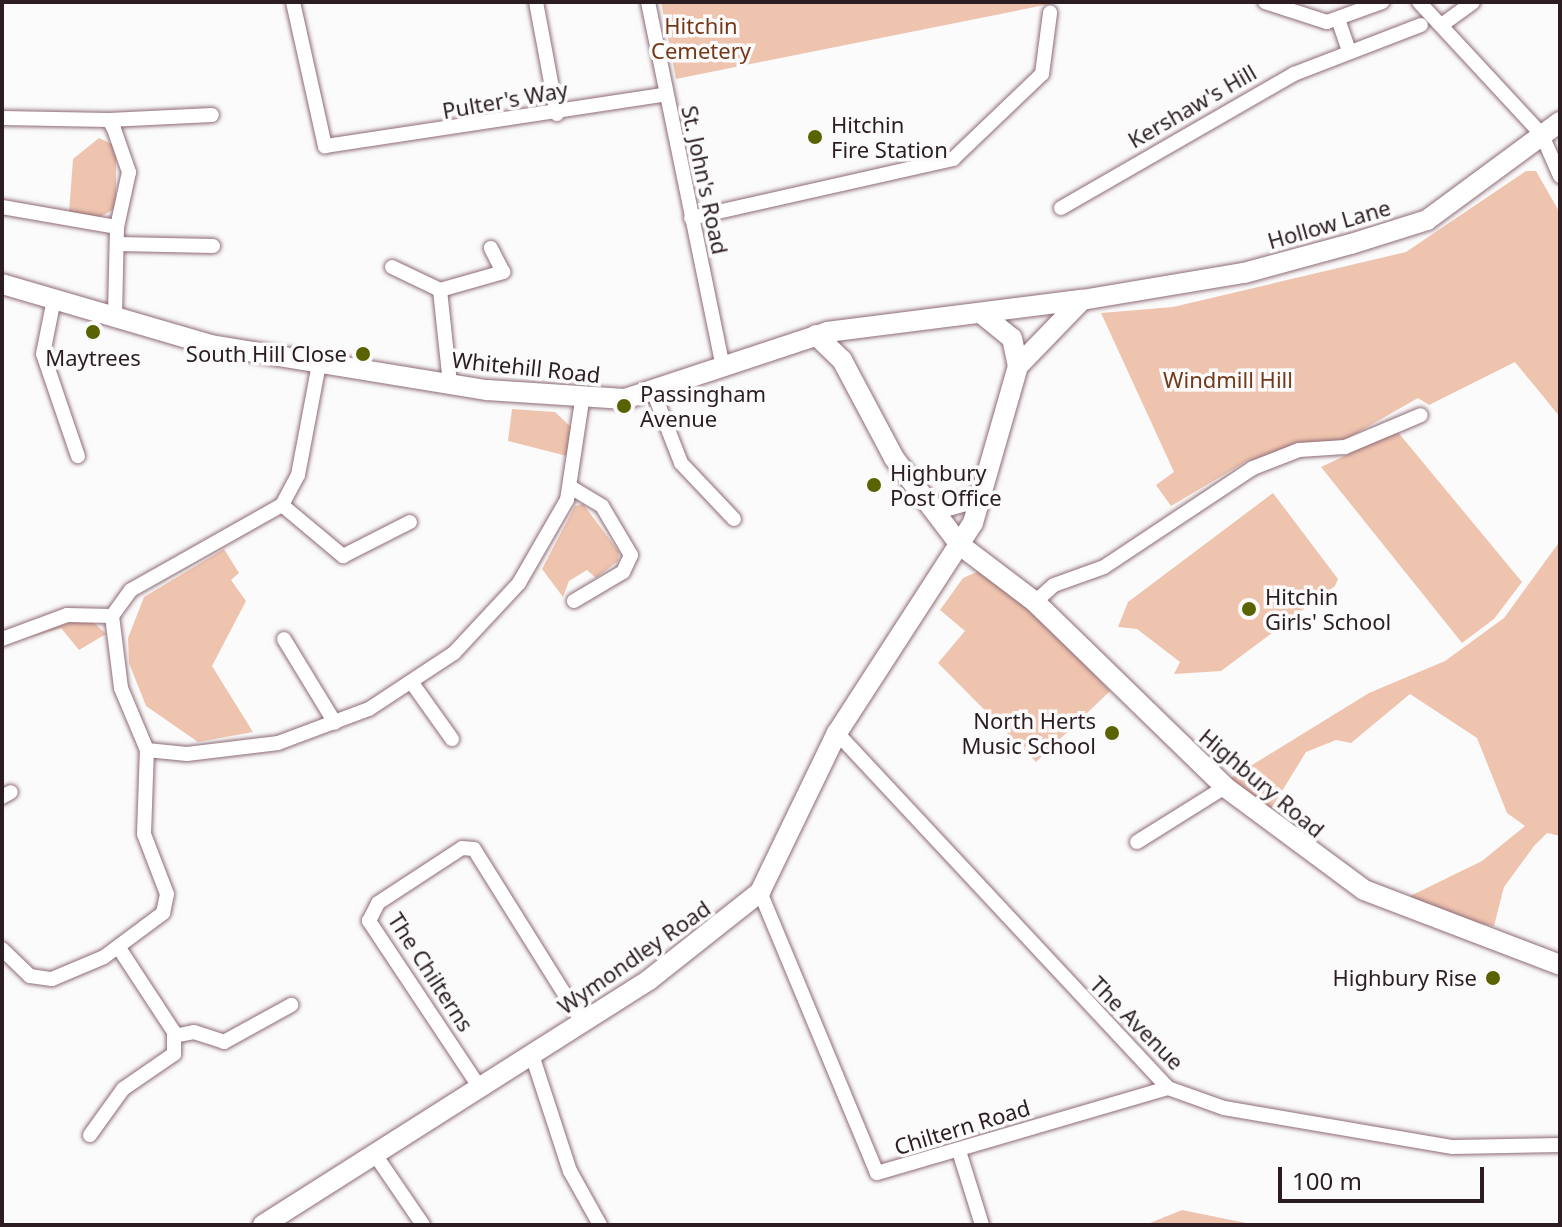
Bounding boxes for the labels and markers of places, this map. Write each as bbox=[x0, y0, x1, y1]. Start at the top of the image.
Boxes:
place label: Hitchin Fire Station bbox=[831, 111, 948, 162]
marker: Hitchin Fire Station bbox=[806, 128, 824, 146]
marker: Maytrees bbox=[84, 323, 102, 341]
place label: South Hill Close bbox=[186, 341, 347, 367]
place label: Maytrees bbox=[45, 345, 141, 371]
marker: South Hill Close bbox=[354, 345, 372, 363]
place label: Passingham Avenue bbox=[640, 380, 766, 432]
marker: Passingham Avenue bbox=[615, 397, 633, 415]
place label: Highbury Post Office bbox=[890, 459, 1002, 510]
marker: Highbury Post Office bbox=[865, 476, 883, 494]
place label: Hitchin Girls' School bbox=[1265, 583, 1391, 634]
marker: Hitchin Girls' School bbox=[1240, 600, 1258, 618]
place label: North Herts Music School bbox=[961, 707, 1096, 758]
marker: North Herts Music School bbox=[1103, 724, 1121, 742]
place label: Highbury Rise bbox=[1332, 965, 1477, 991]
marker: Highbury Rise bbox=[1484, 969, 1502, 987]

